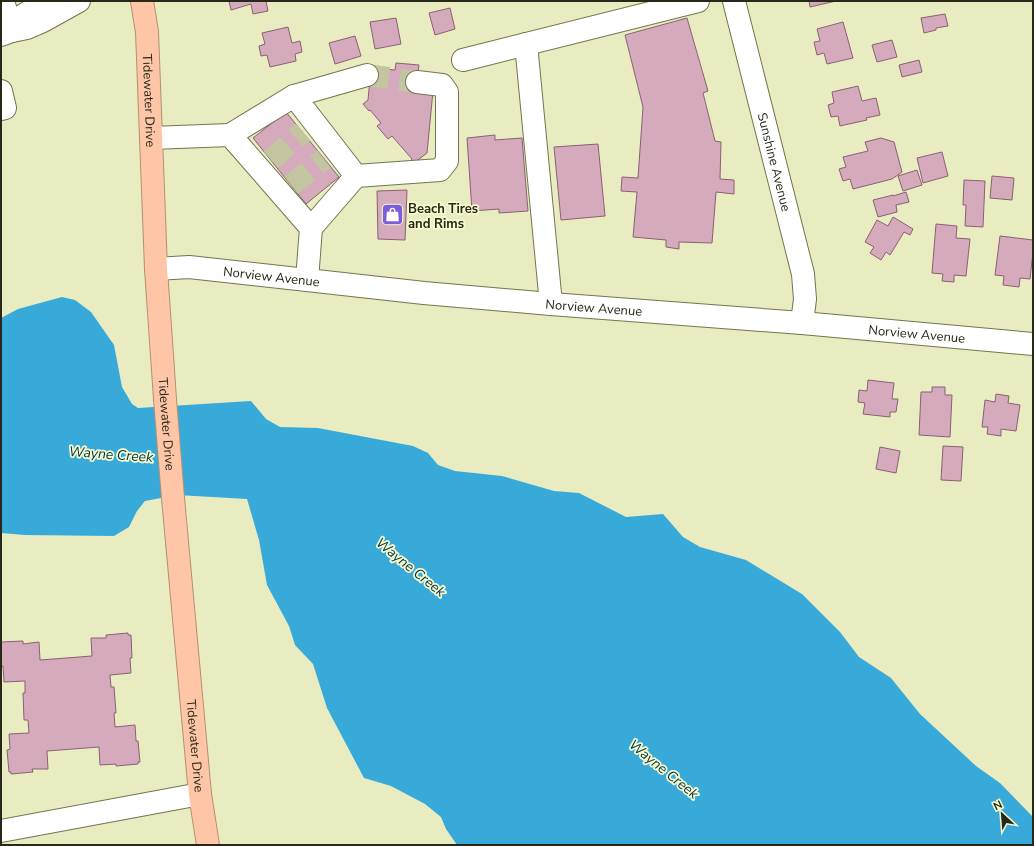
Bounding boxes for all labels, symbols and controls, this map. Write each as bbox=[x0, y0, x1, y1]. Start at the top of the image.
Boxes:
street label: Tidewater Drive bbox=[138, 54, 159, 148]
street label: Sunshine Avenue bbox=[753, 111, 795, 214]
place label: Beach Tires and Rims bbox=[408, 200, 478, 233]
shop icon: Beach Tires and Rims bbox=[379, 202, 405, 228]
street label: Norview Avenue bbox=[222, 263, 321, 291]
street label: Norview Avenue bbox=[545, 296, 643, 321]
street label: Norview Avenue bbox=[868, 321, 966, 348]
street label: Tidewater Drive bbox=[154, 377, 179, 471]
water label: Wayne Creek bbox=[68, 442, 155, 467]
water label: Wayne Creek bbox=[372, 533, 450, 602]
street label: Tidewater Drive bbox=[181, 699, 208, 793]
water label: Wayne Creek bbox=[625, 735, 703, 804]
north arrow bbox=[982, 794, 1022, 834]
text: N bbox=[991, 797, 1005, 814]

